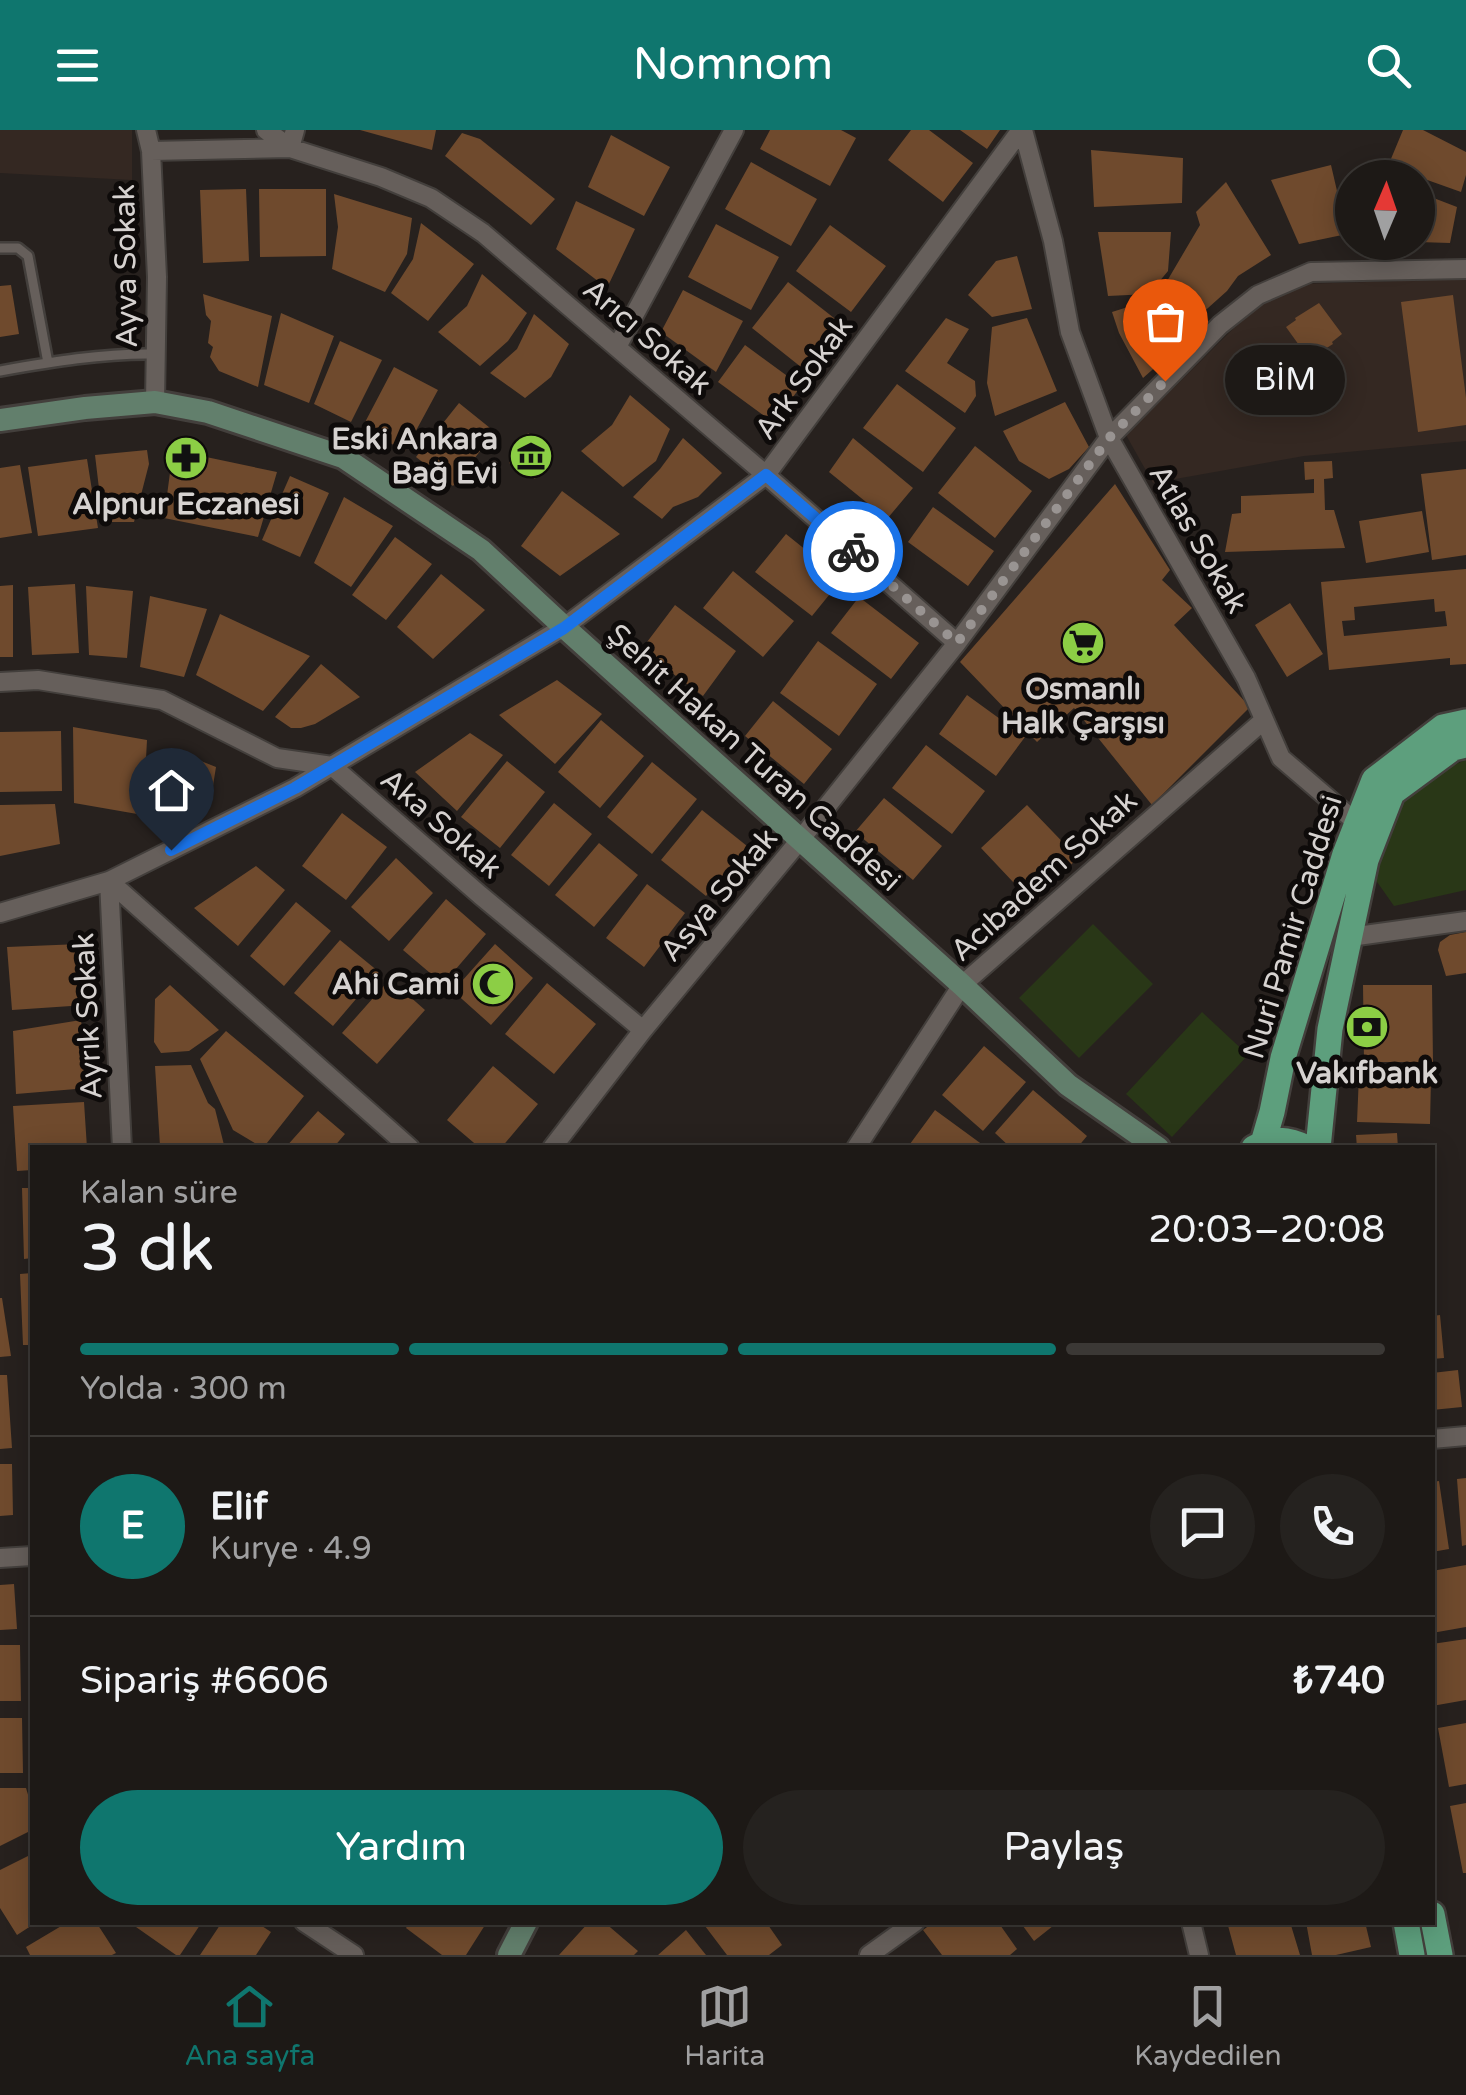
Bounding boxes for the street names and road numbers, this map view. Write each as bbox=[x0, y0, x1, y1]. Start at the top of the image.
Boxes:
street label: Ayva Sokak bbox=[106, 184, 146, 348]
street label: Arıcı Sokak bbox=[575, 271, 719, 403]
street label: Ark Sokak bbox=[747, 309, 861, 447]
street label: Atlas Sokak bbox=[1141, 458, 1255, 620]
street label: Şehit Hakan Turan Caddesi bbox=[599, 616, 909, 900]
street label: Aka Sokak bbox=[373, 761, 509, 887]
street label: Acıbadem Sokak bbox=[943, 782, 1145, 970]
street label: Nuri Pamir Caddesi bbox=[1235, 791, 1351, 1063]
street label: Asya Sokak bbox=[652, 821, 786, 969]
street label: Ayrık Sokak bbox=[65, 932, 111, 1100]

